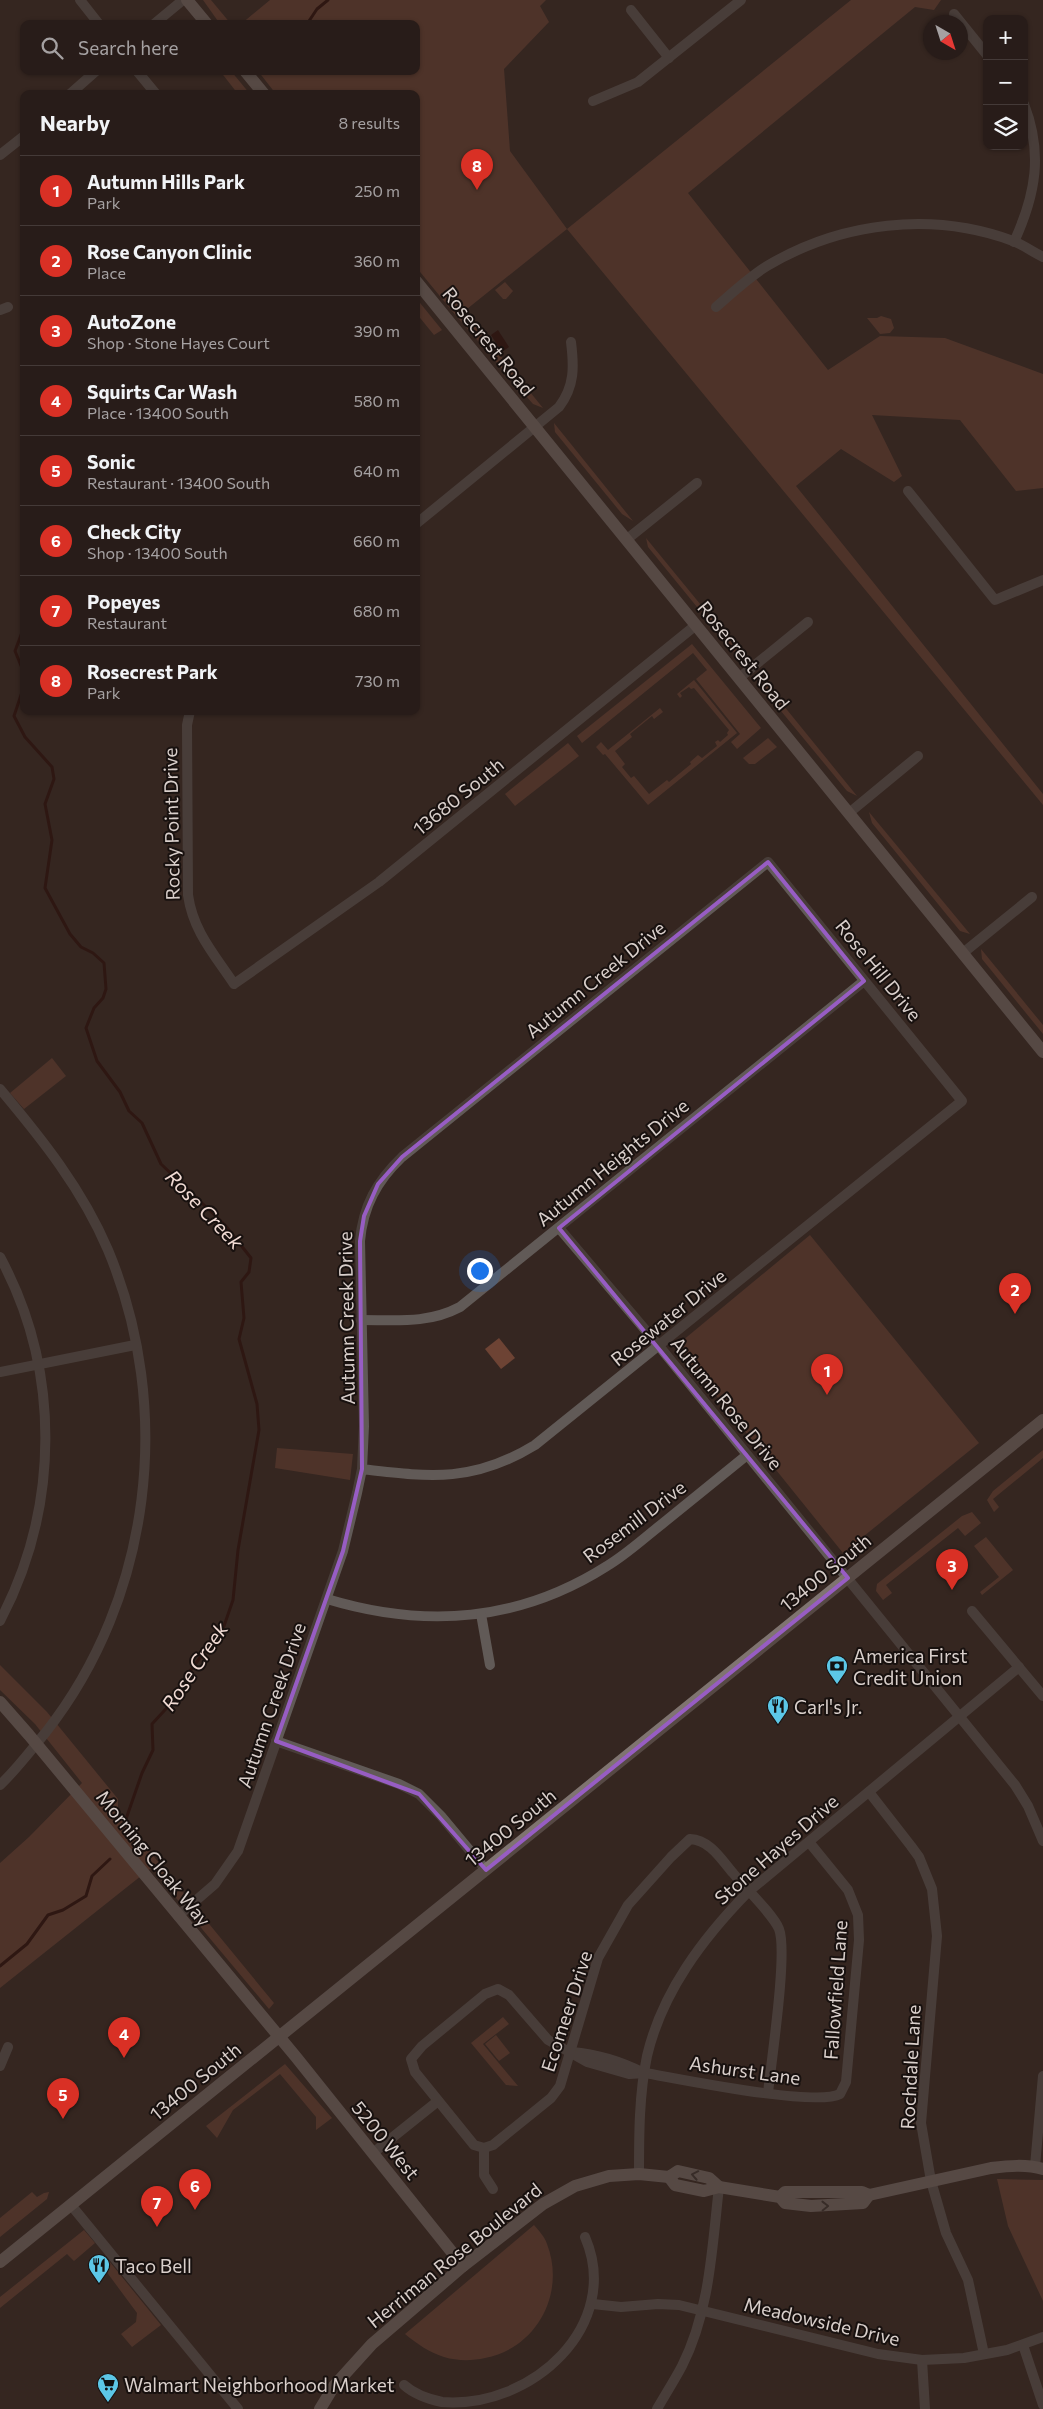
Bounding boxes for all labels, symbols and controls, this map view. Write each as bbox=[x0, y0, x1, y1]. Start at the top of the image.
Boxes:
north arrow bbox=[923, 15, 968, 60]
map controls bbox=[983, 15, 1028, 150]
button: + bbox=[983, 15, 1028, 60]
search box bbox=[20, 20, 420, 75]
icon: search bbox=[38, 34, 66, 62]
text: Search here bbox=[78, 36, 178, 59]
button: − bbox=[983, 60, 1028, 105]
button: layers bbox=[983, 105, 1028, 150]
text: Nearby bbox=[40, 110, 110, 135]
text: 8 results bbox=[339, 113, 400, 132]
pin: 8 bbox=[461, 149, 493, 190]
text: Autumn Hills Park bbox=[87, 170, 245, 193]
text: 1 bbox=[52, 181, 60, 200]
text: 250 m bbox=[354, 181, 400, 200]
text: Park bbox=[87, 193, 120, 212]
text: Rose Canyon Clinic bbox=[87, 240, 252, 263]
text: 2 bbox=[51, 251, 61, 270]
text: 360 m bbox=[354, 251, 400, 270]
text: Place bbox=[87, 263, 126, 282]
street label: Rosecrest Road bbox=[438, 282, 540, 400]
text: AutoZone bbox=[87, 310, 176, 333]
text: 3 bbox=[51, 321, 61, 340]
text: 390 m bbox=[354, 321, 400, 340]
text: Shop · Stone Hayes Court bbox=[87, 333, 270, 352]
text: Squirts Car Wash bbox=[87, 380, 237, 403]
text: 4 bbox=[51, 391, 61, 410]
text: 580 m bbox=[354, 391, 400, 410]
text: Place · 13400 South bbox=[87, 403, 229, 422]
text: Sonic bbox=[87, 450, 135, 473]
text: 5 bbox=[51, 461, 61, 480]
text: 640 m bbox=[353, 461, 400, 480]
text: Restaurant · 13400 South bbox=[87, 473, 270, 492]
text: Check City bbox=[87, 520, 181, 543]
text: 6 bbox=[51, 531, 61, 550]
text: 660 m bbox=[353, 531, 400, 550]
text: Shop · 13400 South bbox=[87, 543, 228, 562]
text: Popeyes bbox=[87, 590, 160, 613]
street label: Rosecrest Road bbox=[693, 596, 795, 714]
text: 7 bbox=[52, 601, 60, 620]
text: 680 m bbox=[353, 601, 400, 620]
text: Restaurant bbox=[87, 613, 167, 632]
text: Rosecrest Park bbox=[87, 660, 218, 683]
text: 8 bbox=[51, 671, 61, 690]
text: 730 m bbox=[355, 671, 400, 690]
text: Park bbox=[87, 683, 120, 702]
street label: Rocky Point Drive bbox=[158, 747, 184, 901]
street label: 13680 South bbox=[408, 752, 508, 840]
street label: Rose Hill Drive bbox=[831, 915, 927, 1025]
street label: Autumn Creek Drive bbox=[520, 916, 670, 1042]
street label: Autumn Heights Drive bbox=[531, 1093, 693, 1231]
water label: Rose Creek bbox=[161, 1164, 250, 1255]
street label: Autumn Creek Drive bbox=[333, 1231, 359, 1405]
your location bbox=[467, 1258, 493, 1284]
street label: Rosewater Drive bbox=[606, 1264, 730, 1370]
pin: 2 bbox=[999, 1273, 1031, 1314]
street label: Autumn Rose Drive bbox=[666, 1332, 788, 1474]
pin: 1 bbox=[811, 1354, 843, 1395]
street label: Rosemill Drive bbox=[578, 1475, 690, 1567]
street label: 13400 South bbox=[775, 1528, 875, 1616]
pin: 3 bbox=[936, 1549, 968, 1590]
water label: Rose Creek bbox=[156, 1616, 233, 1715]
street label: Autumn Creek Drive bbox=[232, 1619, 310, 1791]
place label: America First Credit Union bbox=[853, 1644, 968, 1689]
bank icon: America First Credit Union bbox=[825, 1654, 849, 1685]
restaurant icon: Carl's Jr. bbox=[766, 1694, 790, 1725]
place label: Carl's Jr. bbox=[794, 1695, 862, 1718]
street label: 13400 South bbox=[460, 1783, 560, 1871]
street label: Morning Cloak Way bbox=[92, 1785, 216, 1931]
street label: Stone Hayes Drive bbox=[710, 1789, 842, 1909]
street label: Fallowfield Lane bbox=[819, 1919, 851, 2061]
street label: Ecomeer Drive bbox=[536, 1948, 596, 2074]
street label: Rochdale Lane bbox=[895, 2004, 925, 2130]
pin: 4 bbox=[108, 2017, 140, 2058]
street label: 13400 South bbox=[145, 2037, 245, 2125]
street label: Ashurst Lane bbox=[688, 2051, 802, 2089]
pin: 5 bbox=[47, 2078, 79, 2119]
street label: 5200 West bbox=[347, 2096, 425, 2184]
pin: 6 bbox=[179, 2169, 211, 2210]
one-way arrow bbox=[690, 2170, 699, 2180]
street label: Herriman Rose Boulevard bbox=[362, 2178, 546, 2332]
pin: 7 bbox=[141, 2186, 173, 2227]
one-way arrow bbox=[822, 2201, 829, 2211]
restaurant icon: Taco Bell bbox=[87, 2253, 111, 2284]
place label: Taco Bell bbox=[115, 2254, 192, 2277]
street label: Meadowside Drive bbox=[742, 2292, 902, 2350]
supermarket icon: Walmart Neighborhood Market bbox=[96, 2372, 120, 2403]
place label: Walmart Neighborhood Market bbox=[124, 2373, 395, 2396]

